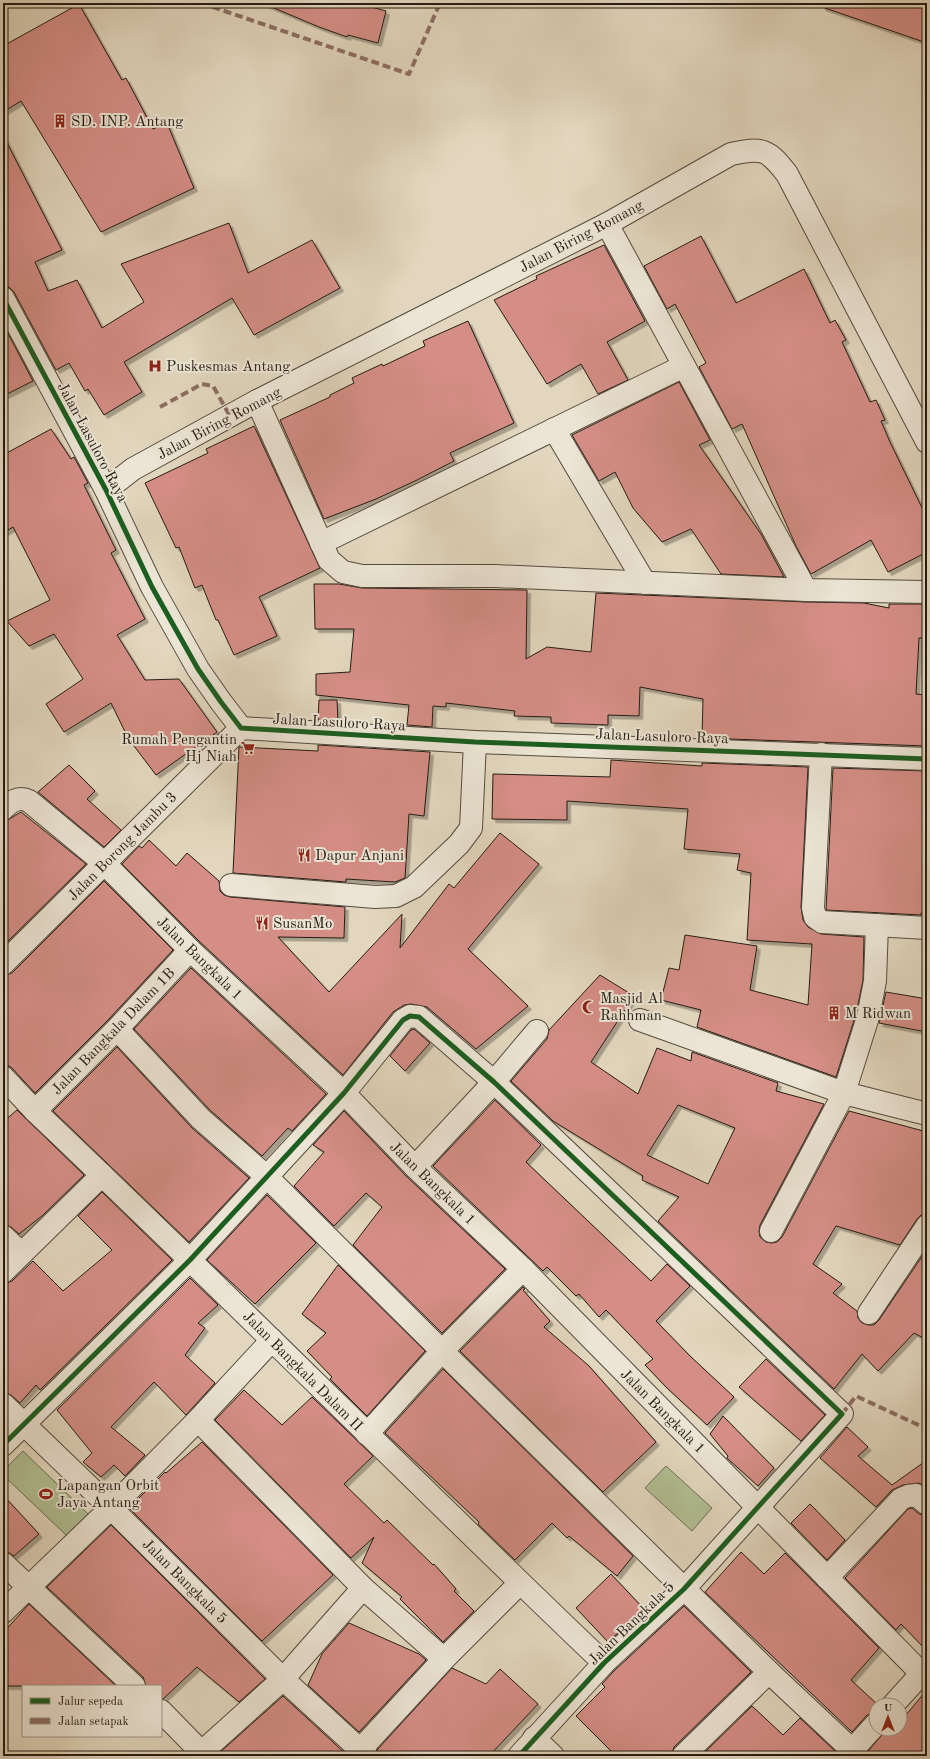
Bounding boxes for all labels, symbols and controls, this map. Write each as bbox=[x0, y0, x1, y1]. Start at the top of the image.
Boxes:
building icon: SD. INP. Antang bbox=[52, 113, 68, 129]
place label: SD. INP. Antang bbox=[71, 115, 183, 130]
street label: Jalan Biring Romang bbox=[517, 198, 646, 276]
hospital icon: Puskesmas Antang bbox=[147, 358, 163, 374]
place label: Puskesmas Antang bbox=[166, 360, 290, 375]
street label: Jalan Lasuloro Raya bbox=[54, 380, 130, 506]
street label: Jalan Biring Romang bbox=[155, 385, 284, 463]
street label: Jalan Lasuloro Raya bbox=[272, 713, 406, 735]
street label: Jalan Lasuloro Raya bbox=[595, 728, 729, 747]
place label: Rumah Pengantin Hj Niah bbox=[121, 733, 237, 765]
supermarket icon: Rumah Pengantin Hj Niah bbox=[240, 740, 256, 756]
street label: Jalan Borong Jambu 3 bbox=[66, 790, 180, 904]
restaurant icon: Dapur Anjani bbox=[296, 847, 312, 863]
place label: Dapur Anjani bbox=[315, 849, 404, 864]
street label: Jalan Bangkala 1 bbox=[153, 915, 245, 1004]
restaurant icon: SusanMo bbox=[254, 915, 270, 931]
place label: SusanMo bbox=[273, 917, 332, 932]
street label: Jalan Bangkala Dalam 1B bbox=[50, 966, 178, 1098]
place label: Masjid Al Rahhman bbox=[600, 992, 663, 1024]
mosque icon: Masjid Al Rahhman bbox=[581, 999, 597, 1015]
building icon: M Ridwan bbox=[826, 1005, 842, 1021]
place label: M Ridwan bbox=[845, 1007, 911, 1022]
street label: Jalan Bangkala 1 bbox=[386, 1140, 478, 1229]
street label: Jalan Bangkala Dalam II bbox=[239, 1309, 365, 1435]
street label: Jalan Bangkala 1 bbox=[617, 1367, 707, 1457]
place label: Lapangan Orbit Jaya Antang bbox=[57, 1479, 159, 1511]
sports icon: Lapangan Orbit Jaya Antang bbox=[38, 1486, 54, 1502]
street label: Jalan Bangkala 5 bbox=[139, 1537, 229, 1627]
street label: Jalan Bangkala 5 bbox=[586, 1580, 678, 1669]
legend bbox=[22, 1685, 162, 1737]
text: Jalur sepeda bbox=[58, 1696, 123, 1708]
north arrow bbox=[868, 1697, 908, 1737]
text: U bbox=[884, 1703, 893, 1714]
text: Jalan setapak bbox=[58, 1716, 129, 1728]

